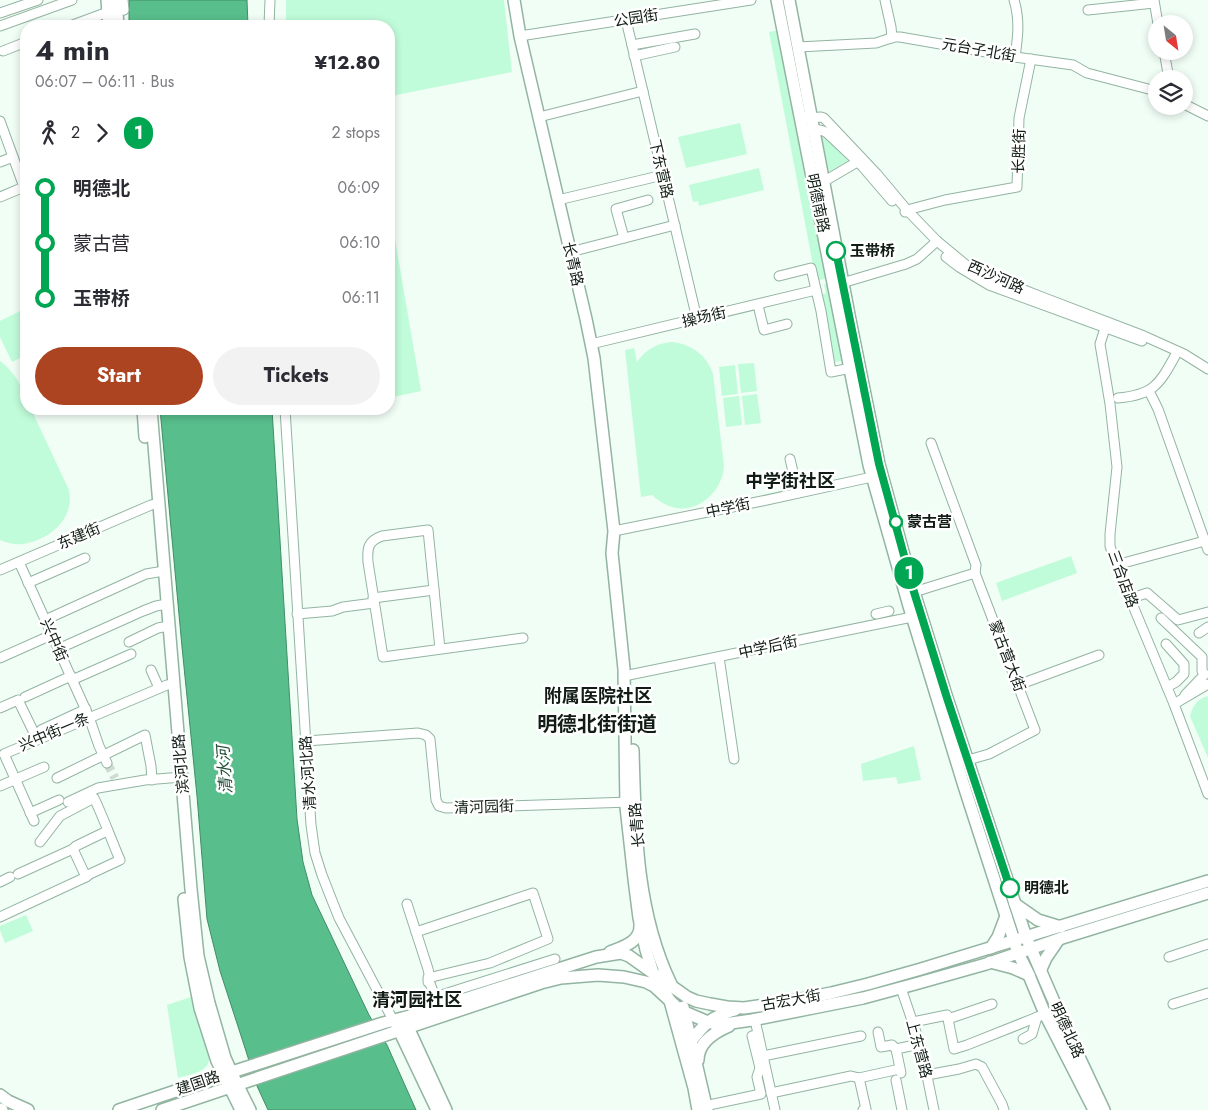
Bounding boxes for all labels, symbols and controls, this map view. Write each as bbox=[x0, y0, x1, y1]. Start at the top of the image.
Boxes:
street label: 公园街 bbox=[612, 4, 660, 32]
north arrow bbox=[1148, 15, 1192, 60]
map controls bbox=[1148, 15, 1193, 115]
text: 4 min bbox=[35, 30, 110, 71]
street label: 元台子北街 bbox=[940, 33, 1018, 67]
text: ¥12.80 bbox=[315, 49, 380, 76]
text: 06:07 – 06:11 · Bus bbox=[35, 70, 174, 93]
button: layers bbox=[1148, 70, 1193, 115]
icon: walk bbox=[35, 119, 63, 147]
icon: forward bbox=[88, 119, 116, 147]
text: 1 bbox=[134, 120, 143, 146]
text: 2 bbox=[71, 121, 80, 144]
text: 2 stops bbox=[332, 121, 380, 144]
street label: 长胜街 bbox=[1007, 128, 1031, 174]
street label: 下东营路 bbox=[644, 137, 678, 201]
street label: 明德南路 bbox=[801, 171, 835, 235]
text: 明德北 bbox=[73, 175, 130, 202]
text: 06:09 bbox=[338, 176, 380, 199]
text: 蒙古营 bbox=[73, 230, 130, 257]
text: 06:10 bbox=[340, 231, 380, 254]
street label: 长青路 bbox=[557, 240, 589, 288]
place label: 玉带桥 bbox=[850, 240, 895, 262]
marker: 玉带桥 bbox=[826, 241, 846, 261]
street label: 西沙河路 bbox=[964, 255, 1028, 299]
text: 玉带桥 bbox=[73, 285, 130, 312]
text: 06:11 bbox=[342, 286, 380, 309]
street label: 操场街 bbox=[680, 301, 728, 333]
button: Start bbox=[35, 347, 203, 405]
button: Tickets bbox=[213, 347, 380, 405]
district label: 中学街社区 bbox=[745, 468, 835, 494]
street label: 中学街 bbox=[704, 493, 752, 523]
place label: 蒙古营 bbox=[907, 511, 952, 533]
marker: 蒙古营 bbox=[889, 515, 903, 529]
street label: 东建街 bbox=[54, 517, 104, 555]
street label: 三合店路 bbox=[1102, 547, 1144, 611]
line badge: 1 bbox=[893, 557, 925, 589]
text: 1 bbox=[904, 560, 914, 586]
street label: 兴中街 bbox=[35, 615, 73, 665]
street label: 蒙古营大街 bbox=[983, 617, 1031, 695]
street label: 中学后街 bbox=[736, 630, 800, 664]
district label: 附属医院社区 bbox=[544, 683, 652, 709]
street label: 兴中街一条 bbox=[15, 707, 93, 757]
district label: 明德北街街道 bbox=[537, 710, 657, 739]
street label: 滨河北路 bbox=[167, 733, 195, 795]
street label: 清水河北路 bbox=[294, 735, 322, 811]
water label: 清水河 bbox=[211, 742, 238, 795]
street label: 清河园街 bbox=[454, 795, 514, 819]
street label: 长青路 bbox=[624, 802, 650, 848]
place label: 明德北 bbox=[1024, 877, 1069, 899]
marker: 明德北 bbox=[1000, 878, 1020, 898]
street label: 古宏大街 bbox=[760, 984, 822, 1016]
district label: 清河园社区 bbox=[372, 987, 462, 1013]
street label: 明德北路 bbox=[1044, 998, 1090, 1062]
street label: 上东营路 bbox=[901, 1017, 937, 1081]
street label: 建国路 bbox=[173, 1065, 223, 1101]

